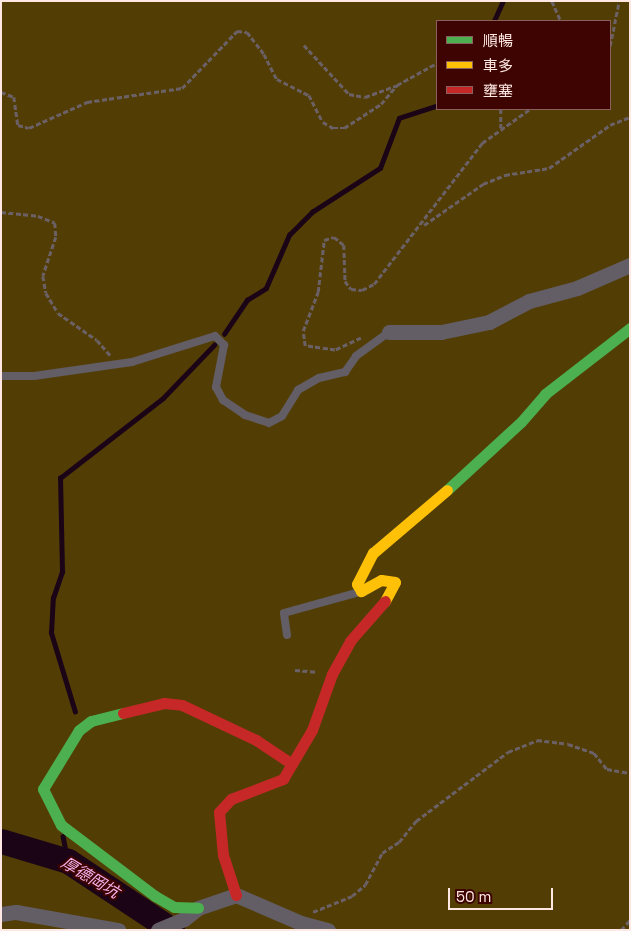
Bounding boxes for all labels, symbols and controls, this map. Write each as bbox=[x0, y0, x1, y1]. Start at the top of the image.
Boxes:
legend bbox=[436, 20, 611, 110]
text: 順暢 bbox=[483, 31, 513, 50]
text: 車多 bbox=[483, 56, 513, 75]
text: 壅塞 bbox=[483, 81, 513, 100]
water label: 厚德岡坑 bbox=[58, 853, 122, 903]
scale bar bbox=[451, 878, 556, 910]
text: 50 m bbox=[456, 887, 491, 906]

